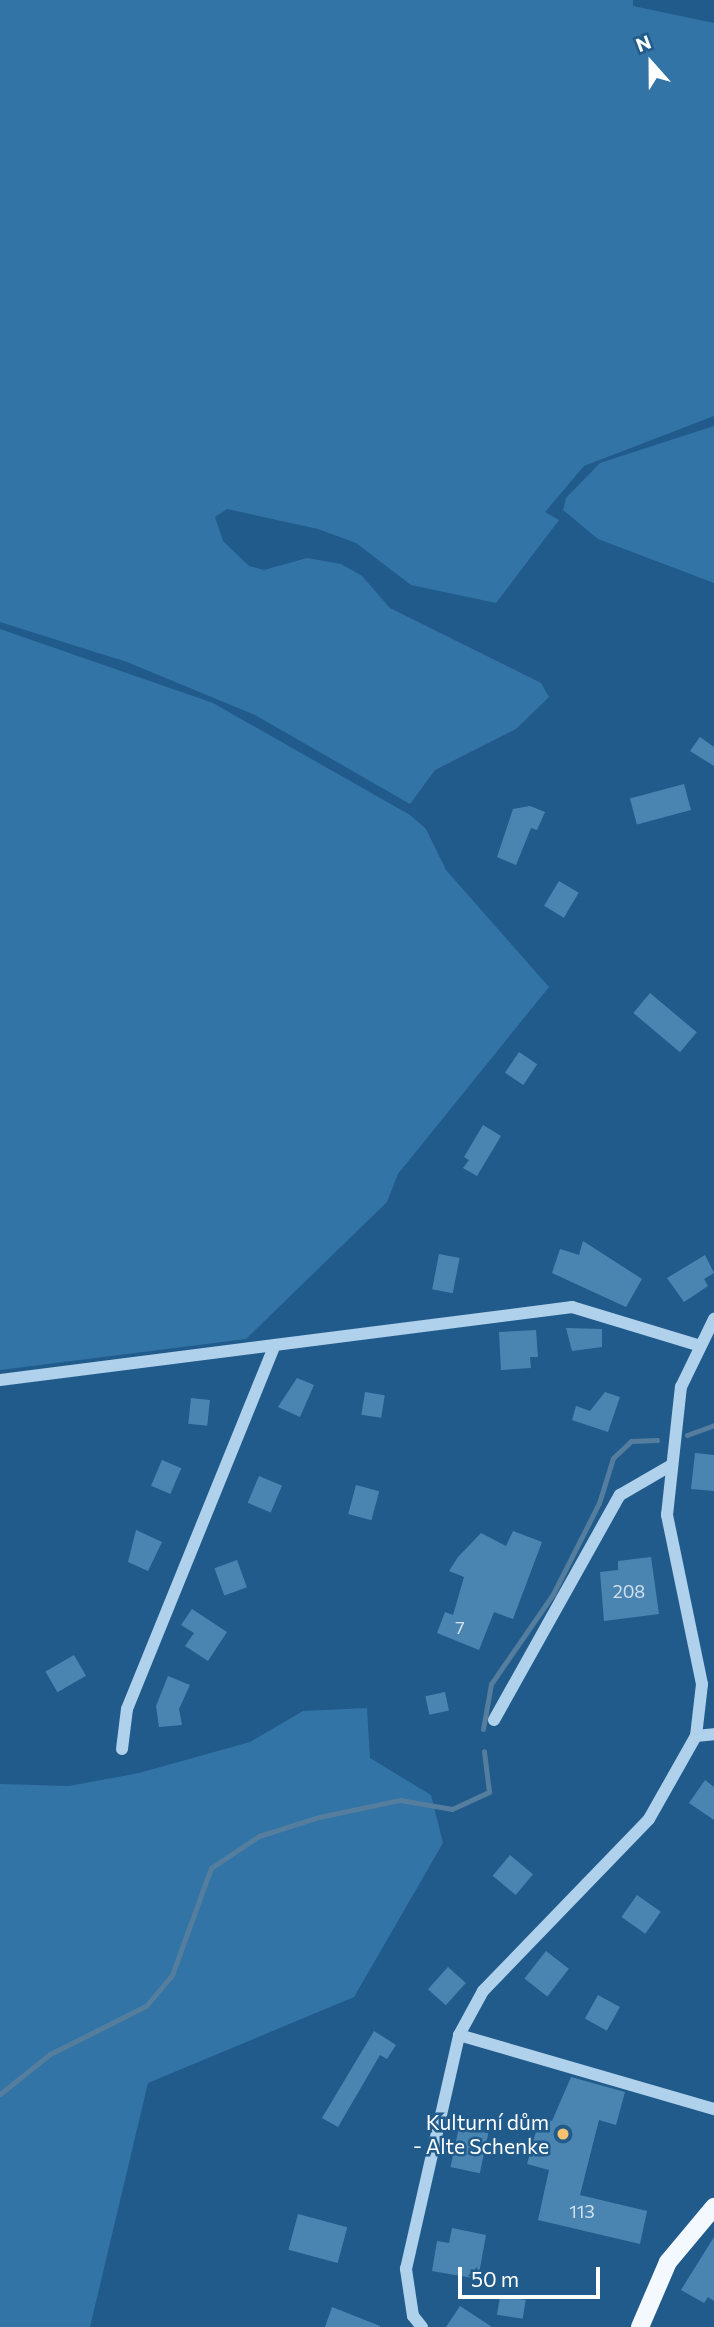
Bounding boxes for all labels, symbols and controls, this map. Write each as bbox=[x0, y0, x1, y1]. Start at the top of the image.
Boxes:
north arrow bbox=[616, 28, 686, 98]
text: N bbox=[633, 30, 654, 56]
house number: 208 bbox=[613, 1580, 645, 1602]
house number: 7 bbox=[455, 1616, 465, 1638]
place label: Kulturní dům - Alte Schenke bbox=[413, 2109, 549, 2159]
marker: Kulturní dům - Alte Schenke bbox=[555, 2126, 571, 2142]
house number: 113 bbox=[569, 2200, 595, 2222]
scale bar bbox=[462, 2254, 604, 2298]
text: 50 m bbox=[471, 2266, 519, 2291]

